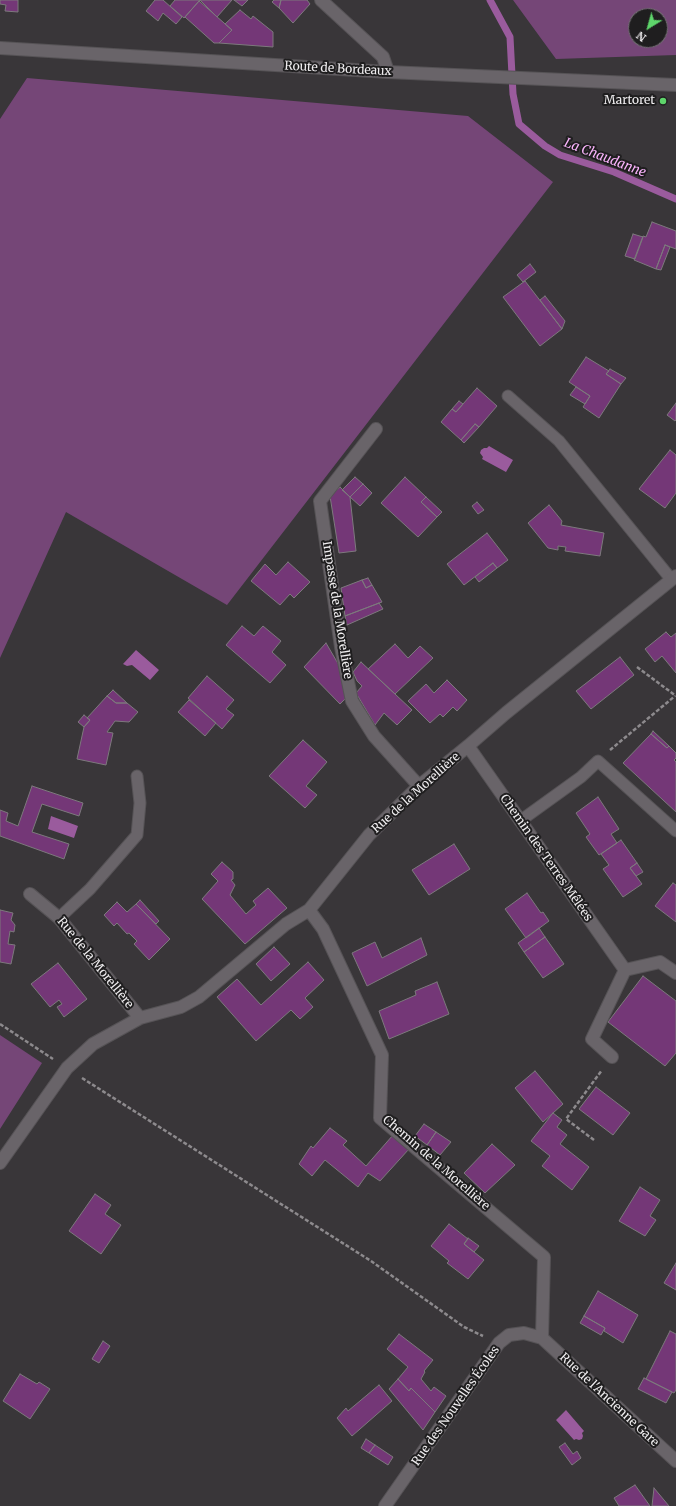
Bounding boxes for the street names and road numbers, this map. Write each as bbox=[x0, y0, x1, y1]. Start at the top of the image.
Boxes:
street label: Route de Bordeaux bbox=[284, 59, 392, 79]
street label: Impasse de la Morellière bbox=[319, 540, 355, 680]
street label: Rue de la Morellière bbox=[369, 750, 463, 836]
street label: Chemin des Terres Mêlées bbox=[497, 792, 595, 924]
street label: Rue de la Morellière bbox=[54, 914, 136, 1012]
street label: Chemin de la Morellière bbox=[380, 1113, 492, 1213]
street label: Rue des Nouvelles Écoles bbox=[409, 1343, 503, 1469]
street label: Rue de l'Ancienne Gare bbox=[556, 1350, 662, 1450]

